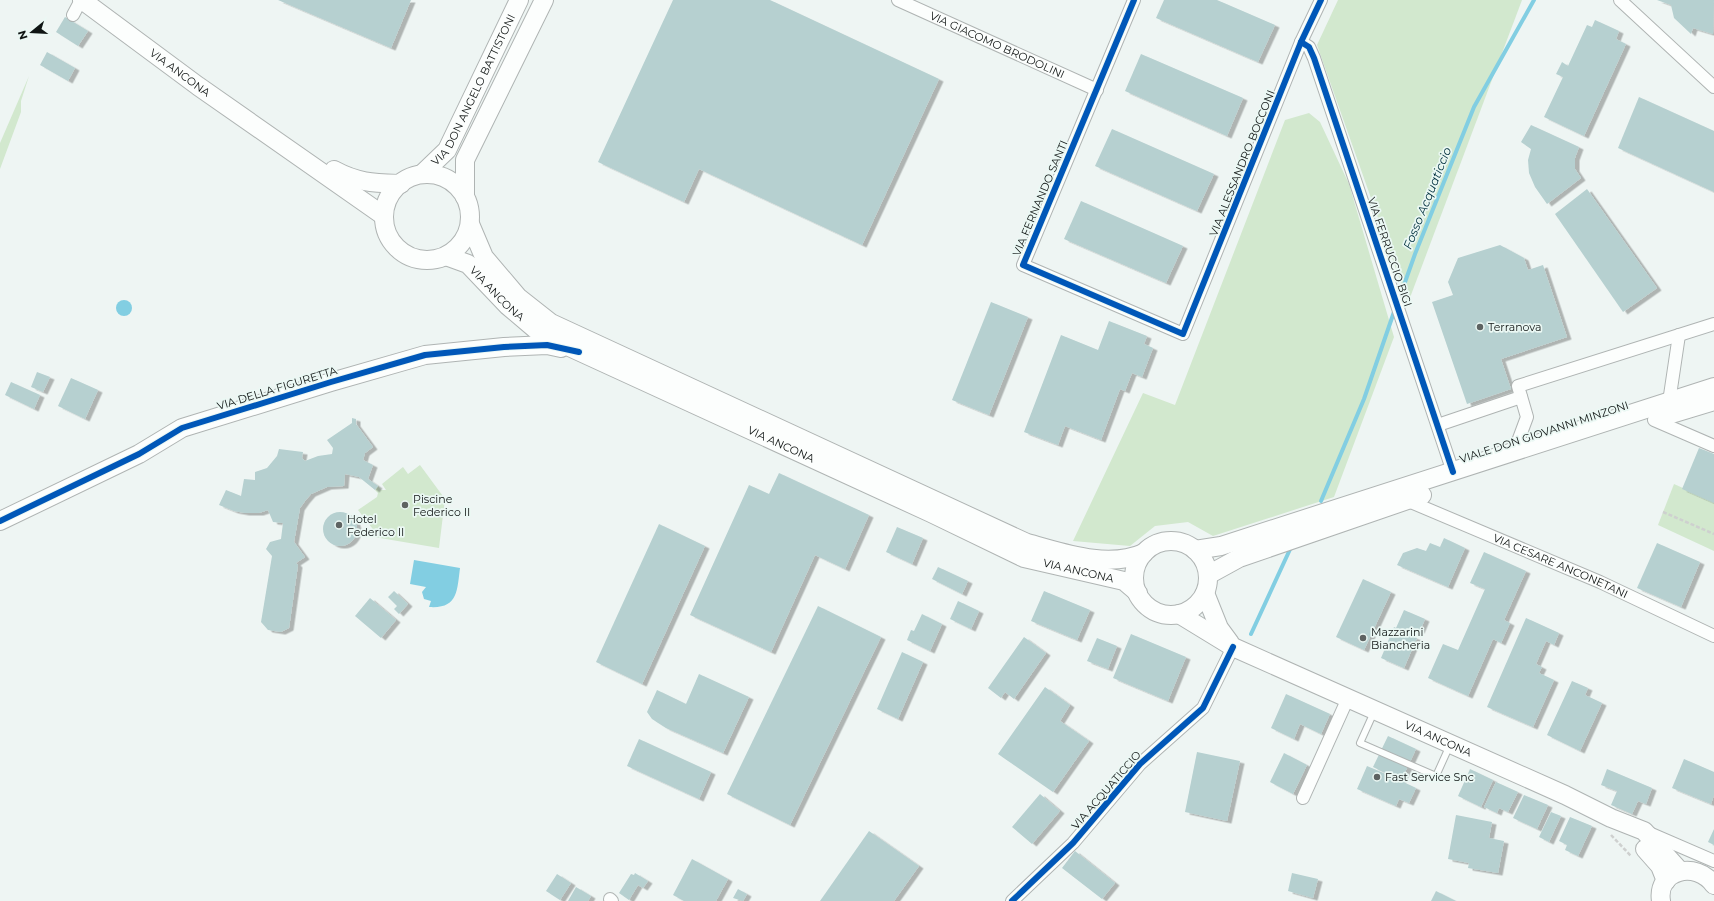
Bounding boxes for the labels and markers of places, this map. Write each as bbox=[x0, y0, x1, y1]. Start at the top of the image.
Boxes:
place label: Terranova bbox=[1488, 320, 1542, 334]
marker: Terranova bbox=[1475, 322, 1485, 332]
place label: Piscine Federico II bbox=[413, 492, 470, 519]
marker: Piscine Federico II bbox=[400, 500, 410, 510]
place label: Hotel Federico II bbox=[347, 512, 404, 539]
marker: Hotel Federico II bbox=[334, 520, 344, 530]
place label: Mazzarini Biancheria bbox=[1371, 625, 1430, 652]
marker: Mazzarini Biancheria bbox=[1358, 633, 1368, 643]
place label: Fast Service Snc bbox=[1385, 770, 1474, 784]
marker: Fast Service Snc bbox=[1372, 772, 1382, 782]

